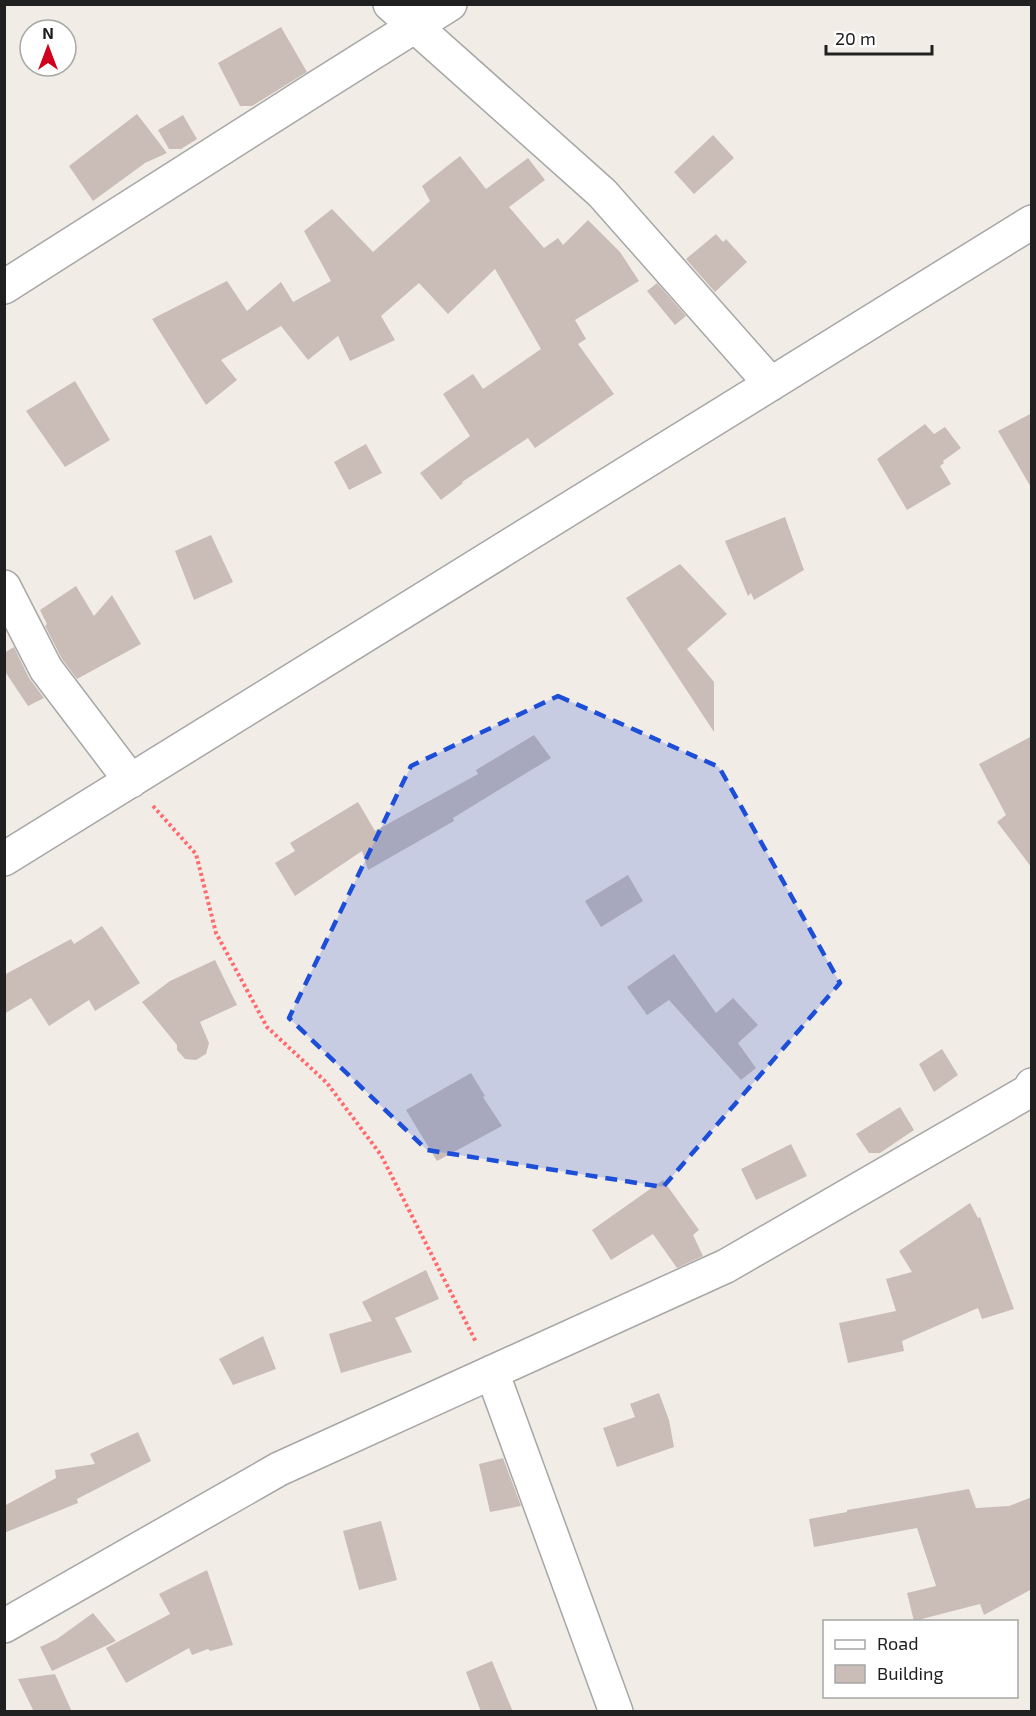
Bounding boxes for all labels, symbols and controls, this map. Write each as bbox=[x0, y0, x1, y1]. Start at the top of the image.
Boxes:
north arrow bbox=[18, 18, 78, 78]
scale bar bbox=[826, 18, 932, 56]
text: N bbox=[42, 23, 54, 42]
text: 20 m bbox=[835, 27, 876, 49]
legend bbox=[823, 1620, 1018, 1698]
text: Road bbox=[877, 1632, 918, 1654]
text: Building bbox=[877, 1662, 944, 1684]

